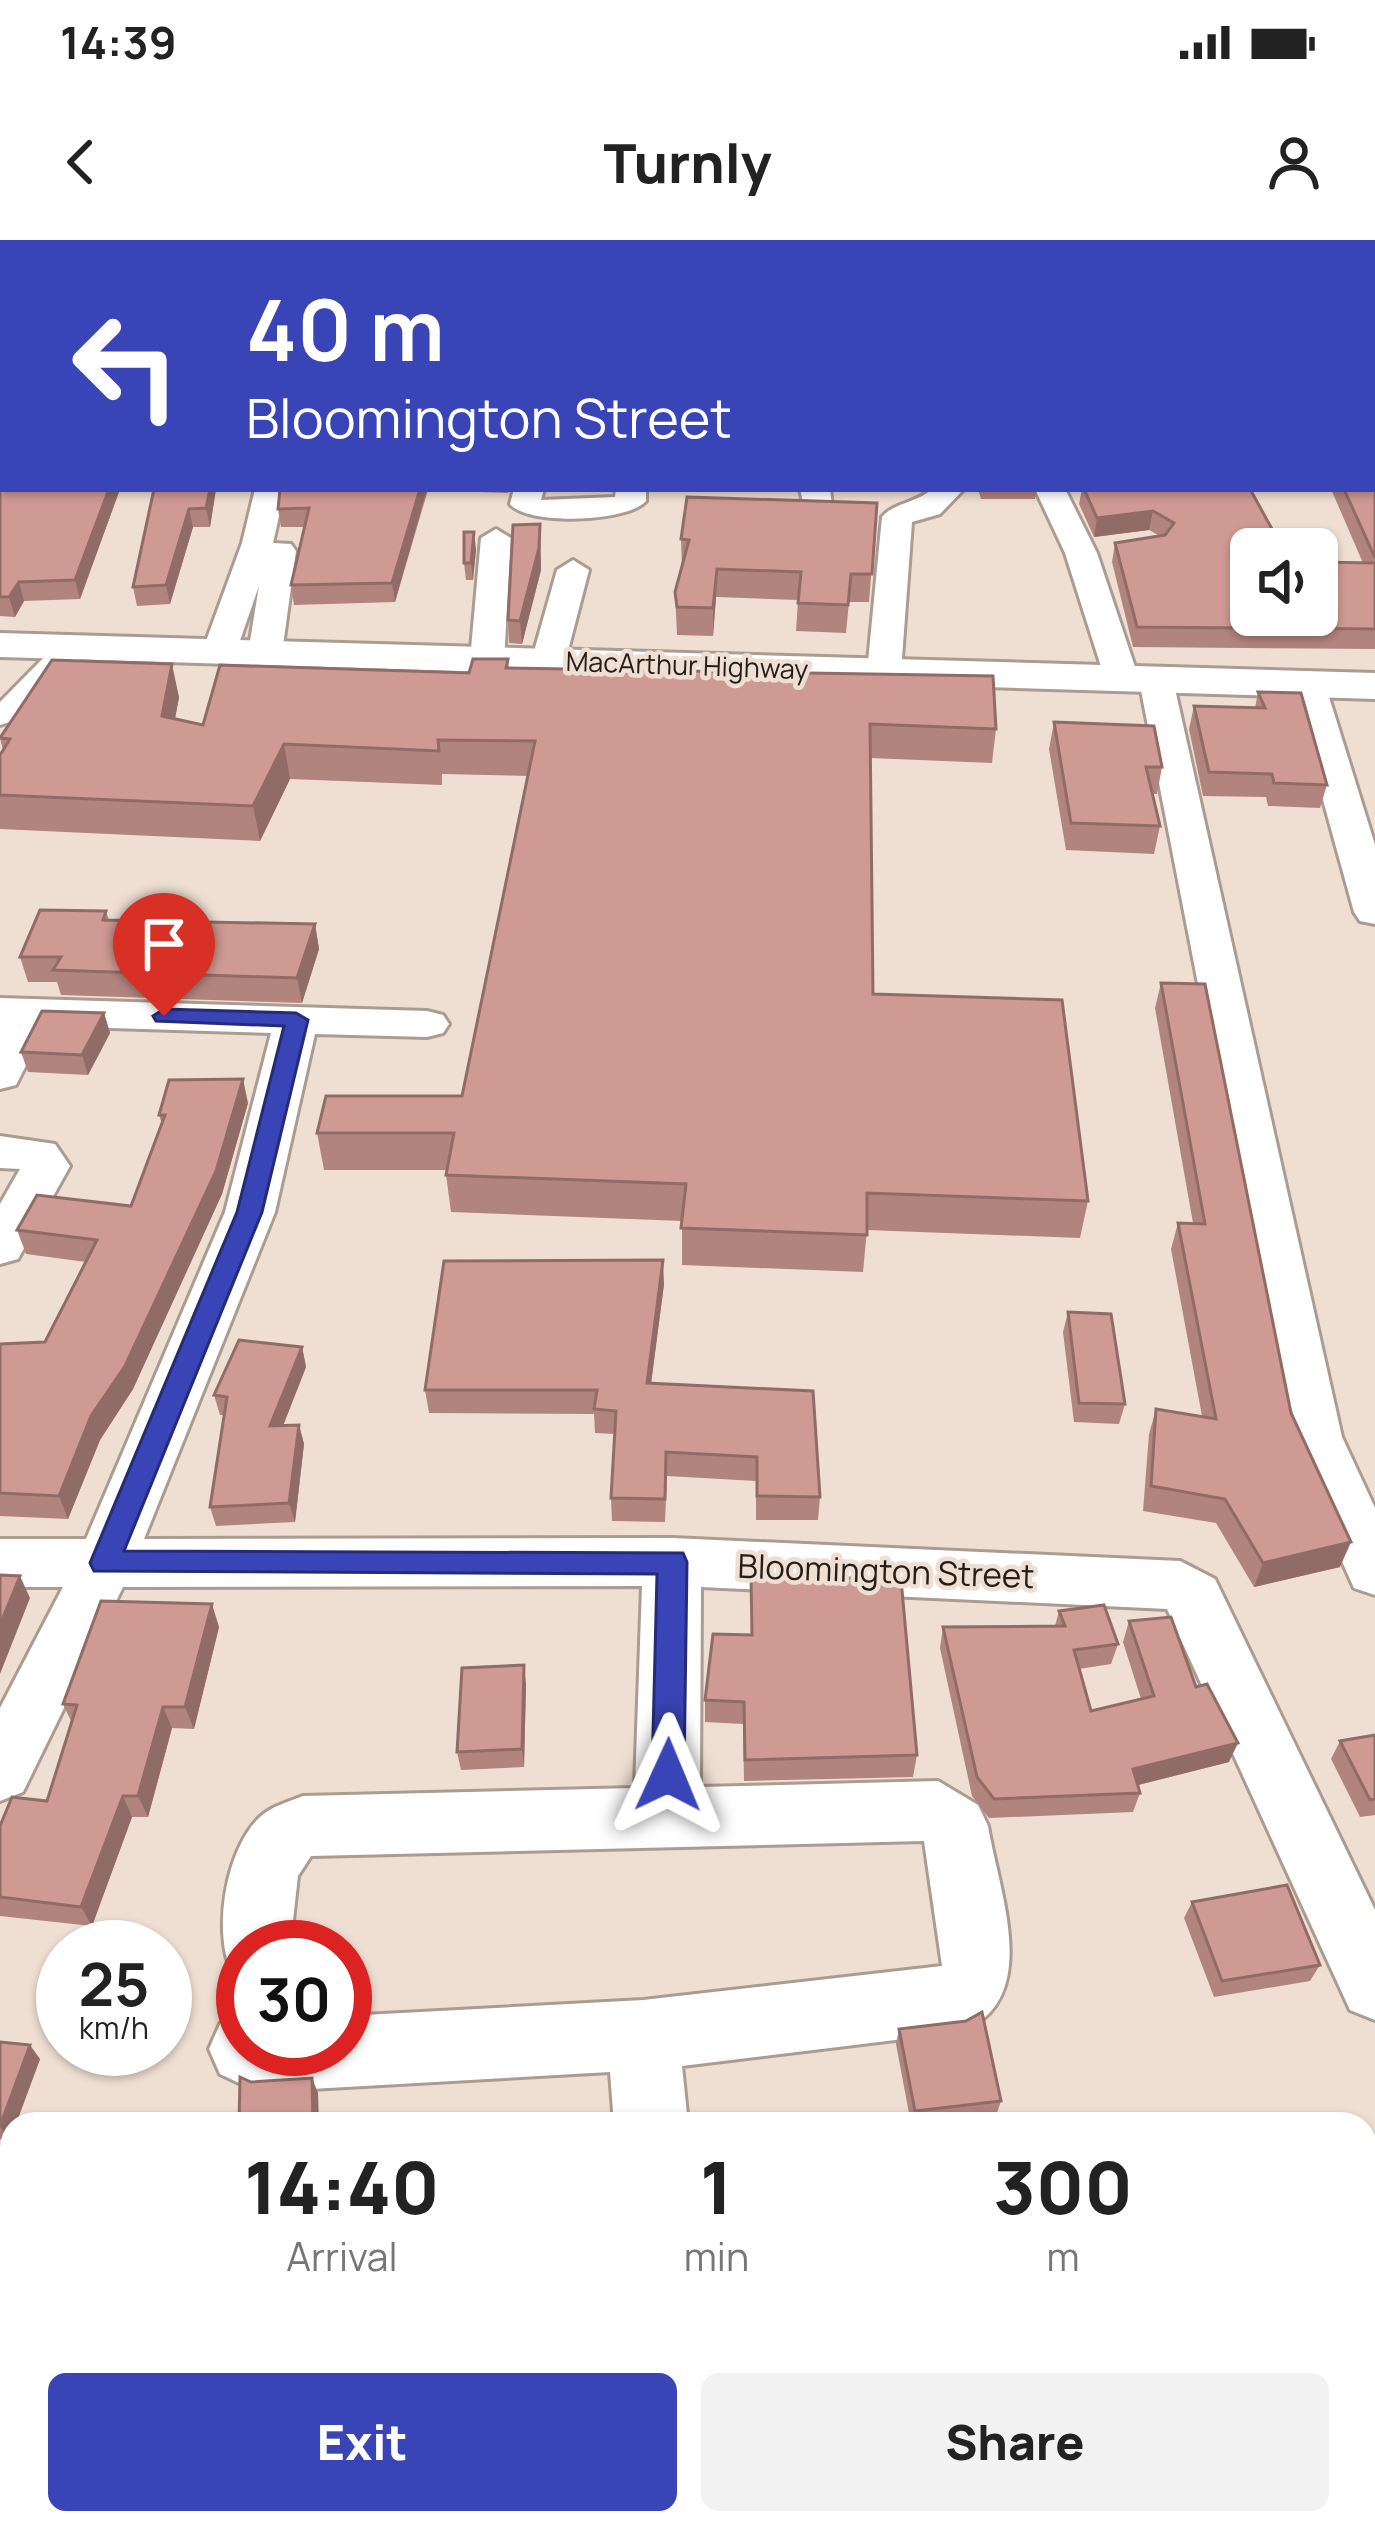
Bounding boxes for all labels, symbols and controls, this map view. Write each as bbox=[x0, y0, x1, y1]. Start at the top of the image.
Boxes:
text: 14:39 bbox=[60, 11, 177, 73]
text: Turnly bbox=[604, 125, 771, 199]
icon: back bbox=[48, 129, 114, 195]
icon: person bbox=[1261, 129, 1327, 195]
text: 40 m bbox=[246, 271, 445, 386]
icon: left bbox=[48, 288, 204, 444]
text: Bloomington Street bbox=[246, 380, 732, 454]
map controls bbox=[1230, 528, 1338, 636]
button: sound bbox=[1230, 528, 1338, 636]
street label: MacArthur Highway bbox=[565, 642, 809, 687]
pin bbox=[113, 893, 215, 1016]
icon: arrive bbox=[131, 911, 197, 977]
street label: Bloomington Street bbox=[737, 1543, 1035, 1598]
position arrow bbox=[605, 1712, 731, 1838]
speed limit sign: 30 bbox=[216, 1920, 372, 2076]
text: 25 bbox=[79, 1942, 149, 2024]
text: km/h bbox=[79, 2007, 149, 2048]
text: 14:40 bbox=[244, 2137, 440, 2236]
text: 1 bbox=[700, 2137, 733, 2236]
text: 300 bbox=[993, 2137, 1133, 2236]
text: Arrival bbox=[286, 2229, 398, 2283]
text: min bbox=[684, 2229, 749, 2283]
text: m bbox=[1046, 2229, 1080, 2283]
button: Exit bbox=[48, 2373, 677, 2511]
button: Share bbox=[701, 2373, 1329, 2511]

